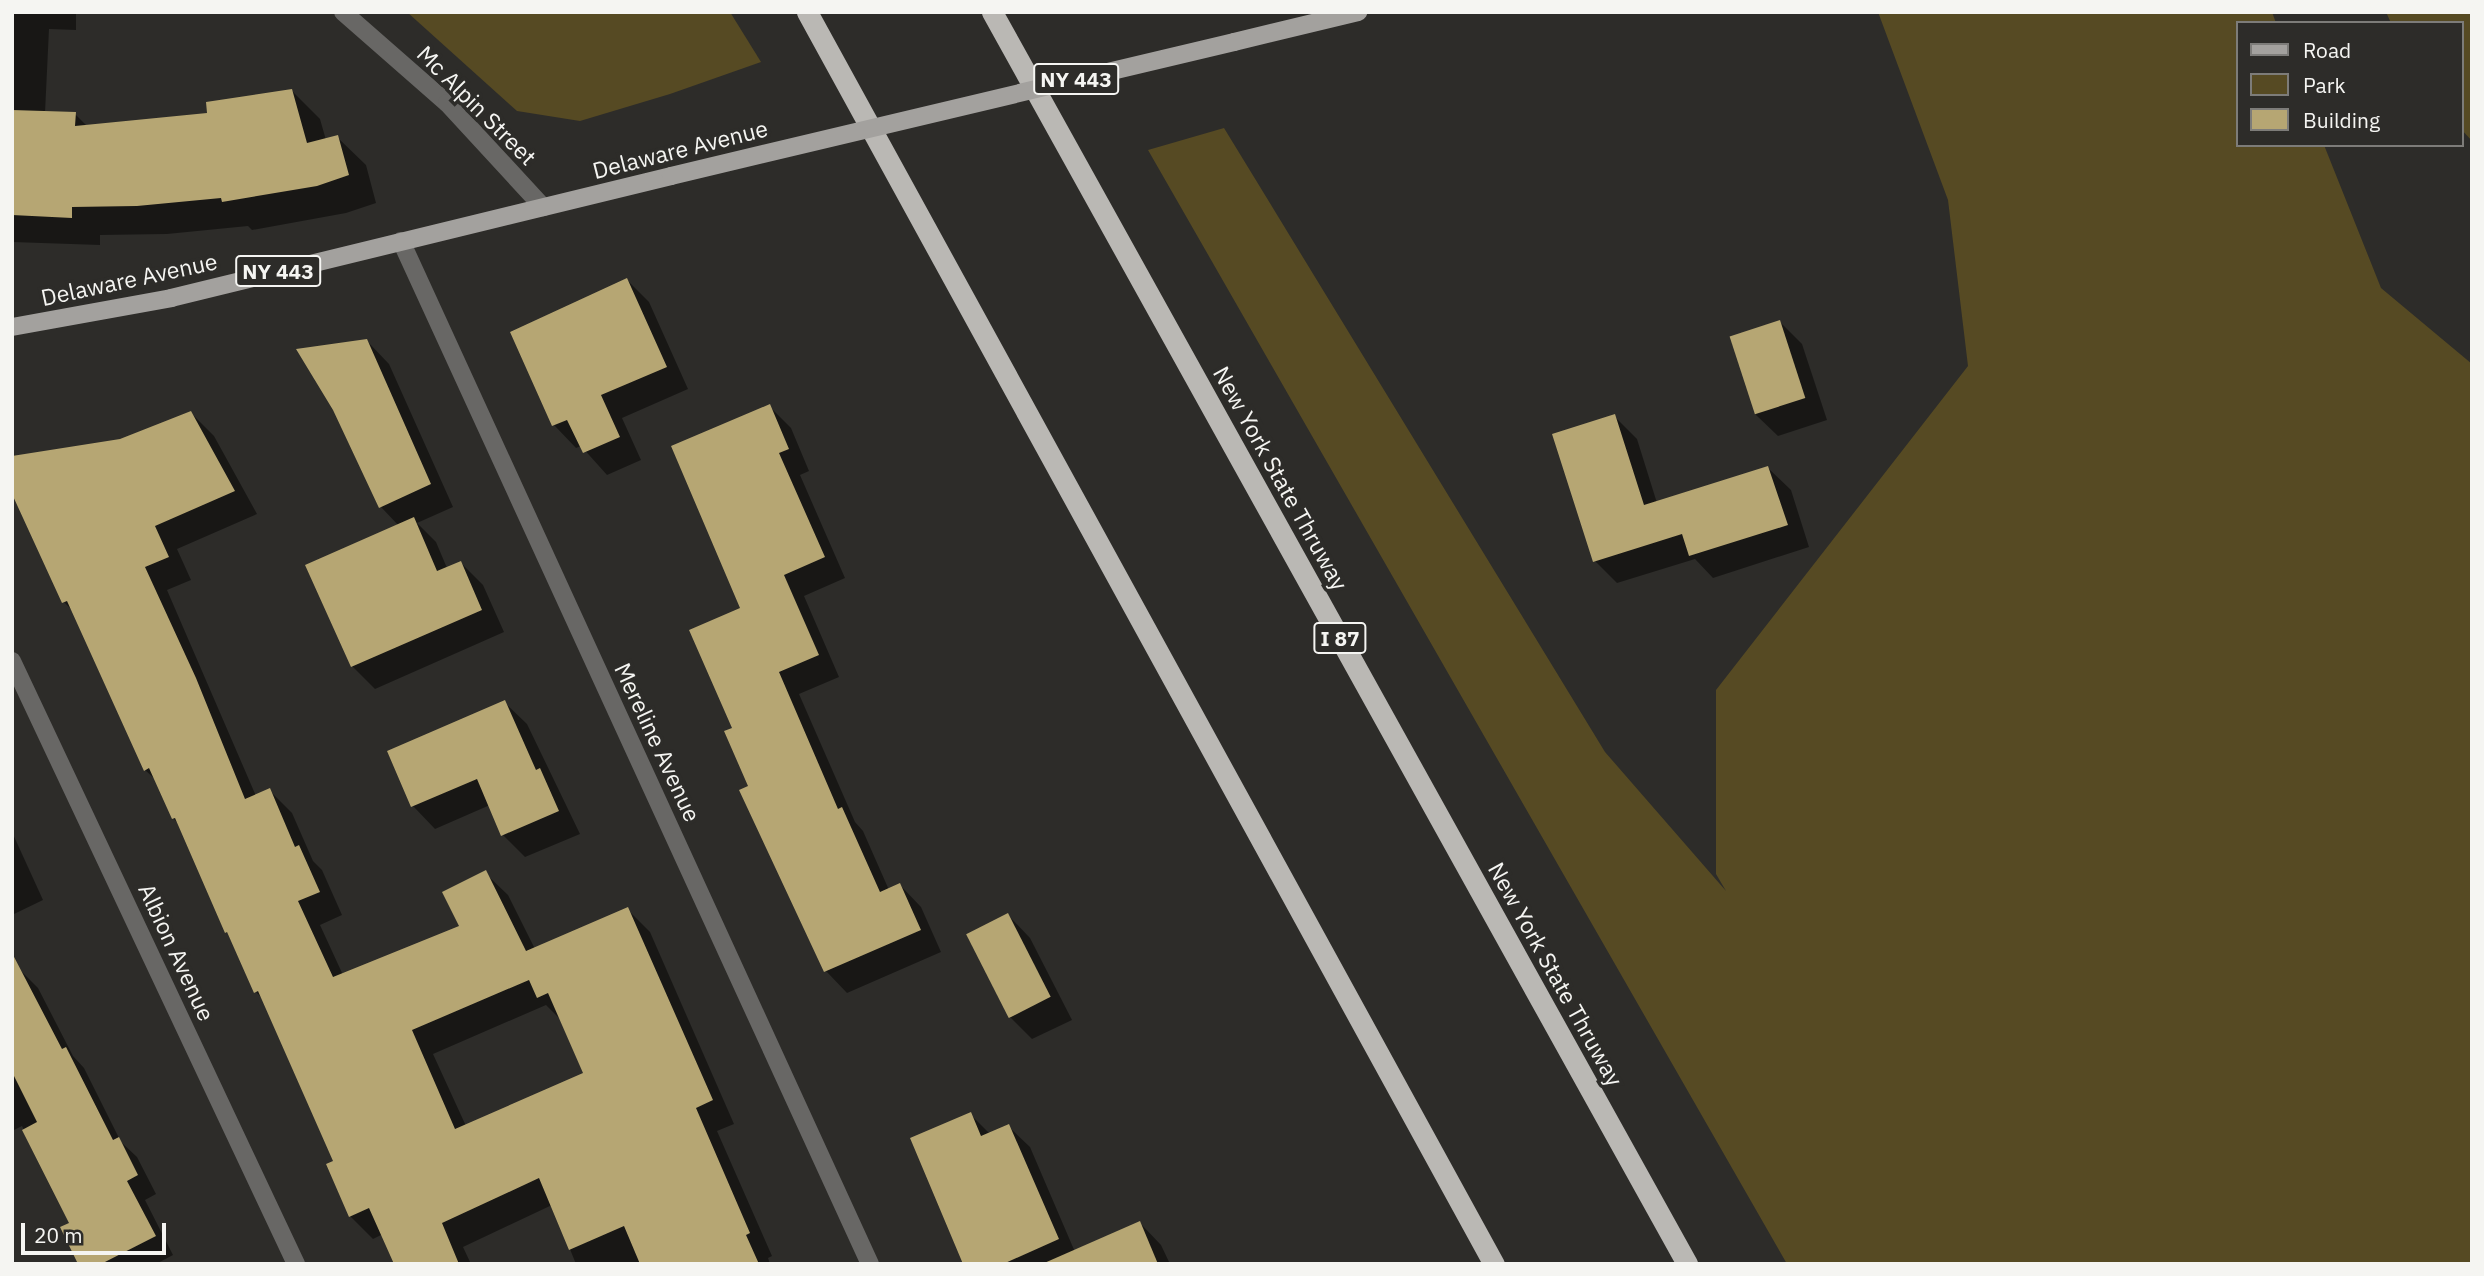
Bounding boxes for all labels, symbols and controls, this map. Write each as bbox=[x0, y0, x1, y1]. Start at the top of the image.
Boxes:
legend bbox=[2236, 21, 2463, 147]
text: Road bbox=[2303, 36, 2351, 64]
street label: Mc Alpin Street bbox=[412, 40, 542, 170]
road number: NY 443 bbox=[1032, 62, 1120, 96]
text: Park bbox=[2303, 71, 2346, 99]
text: Building bbox=[2303, 106, 2380, 134]
street label: Delaware Avenue bbox=[590, 114, 770, 184]
street label: Delaware Avenue bbox=[38, 247, 220, 311]
road number: NY 443 bbox=[234, 254, 322, 288]
street label: New York State Thruway bbox=[1208, 361, 1354, 595]
road number: I 87 bbox=[1312, 620, 1368, 656]
street label: Mereline Avenue bbox=[609, 658, 707, 826]
street label: New York State Thruway bbox=[1483, 857, 1629, 1091]
street label: Albion Avenue bbox=[133, 879, 221, 1025]
scale bar bbox=[24, 1210, 170, 1254]
text: 20 m bbox=[34, 1221, 83, 1249]

